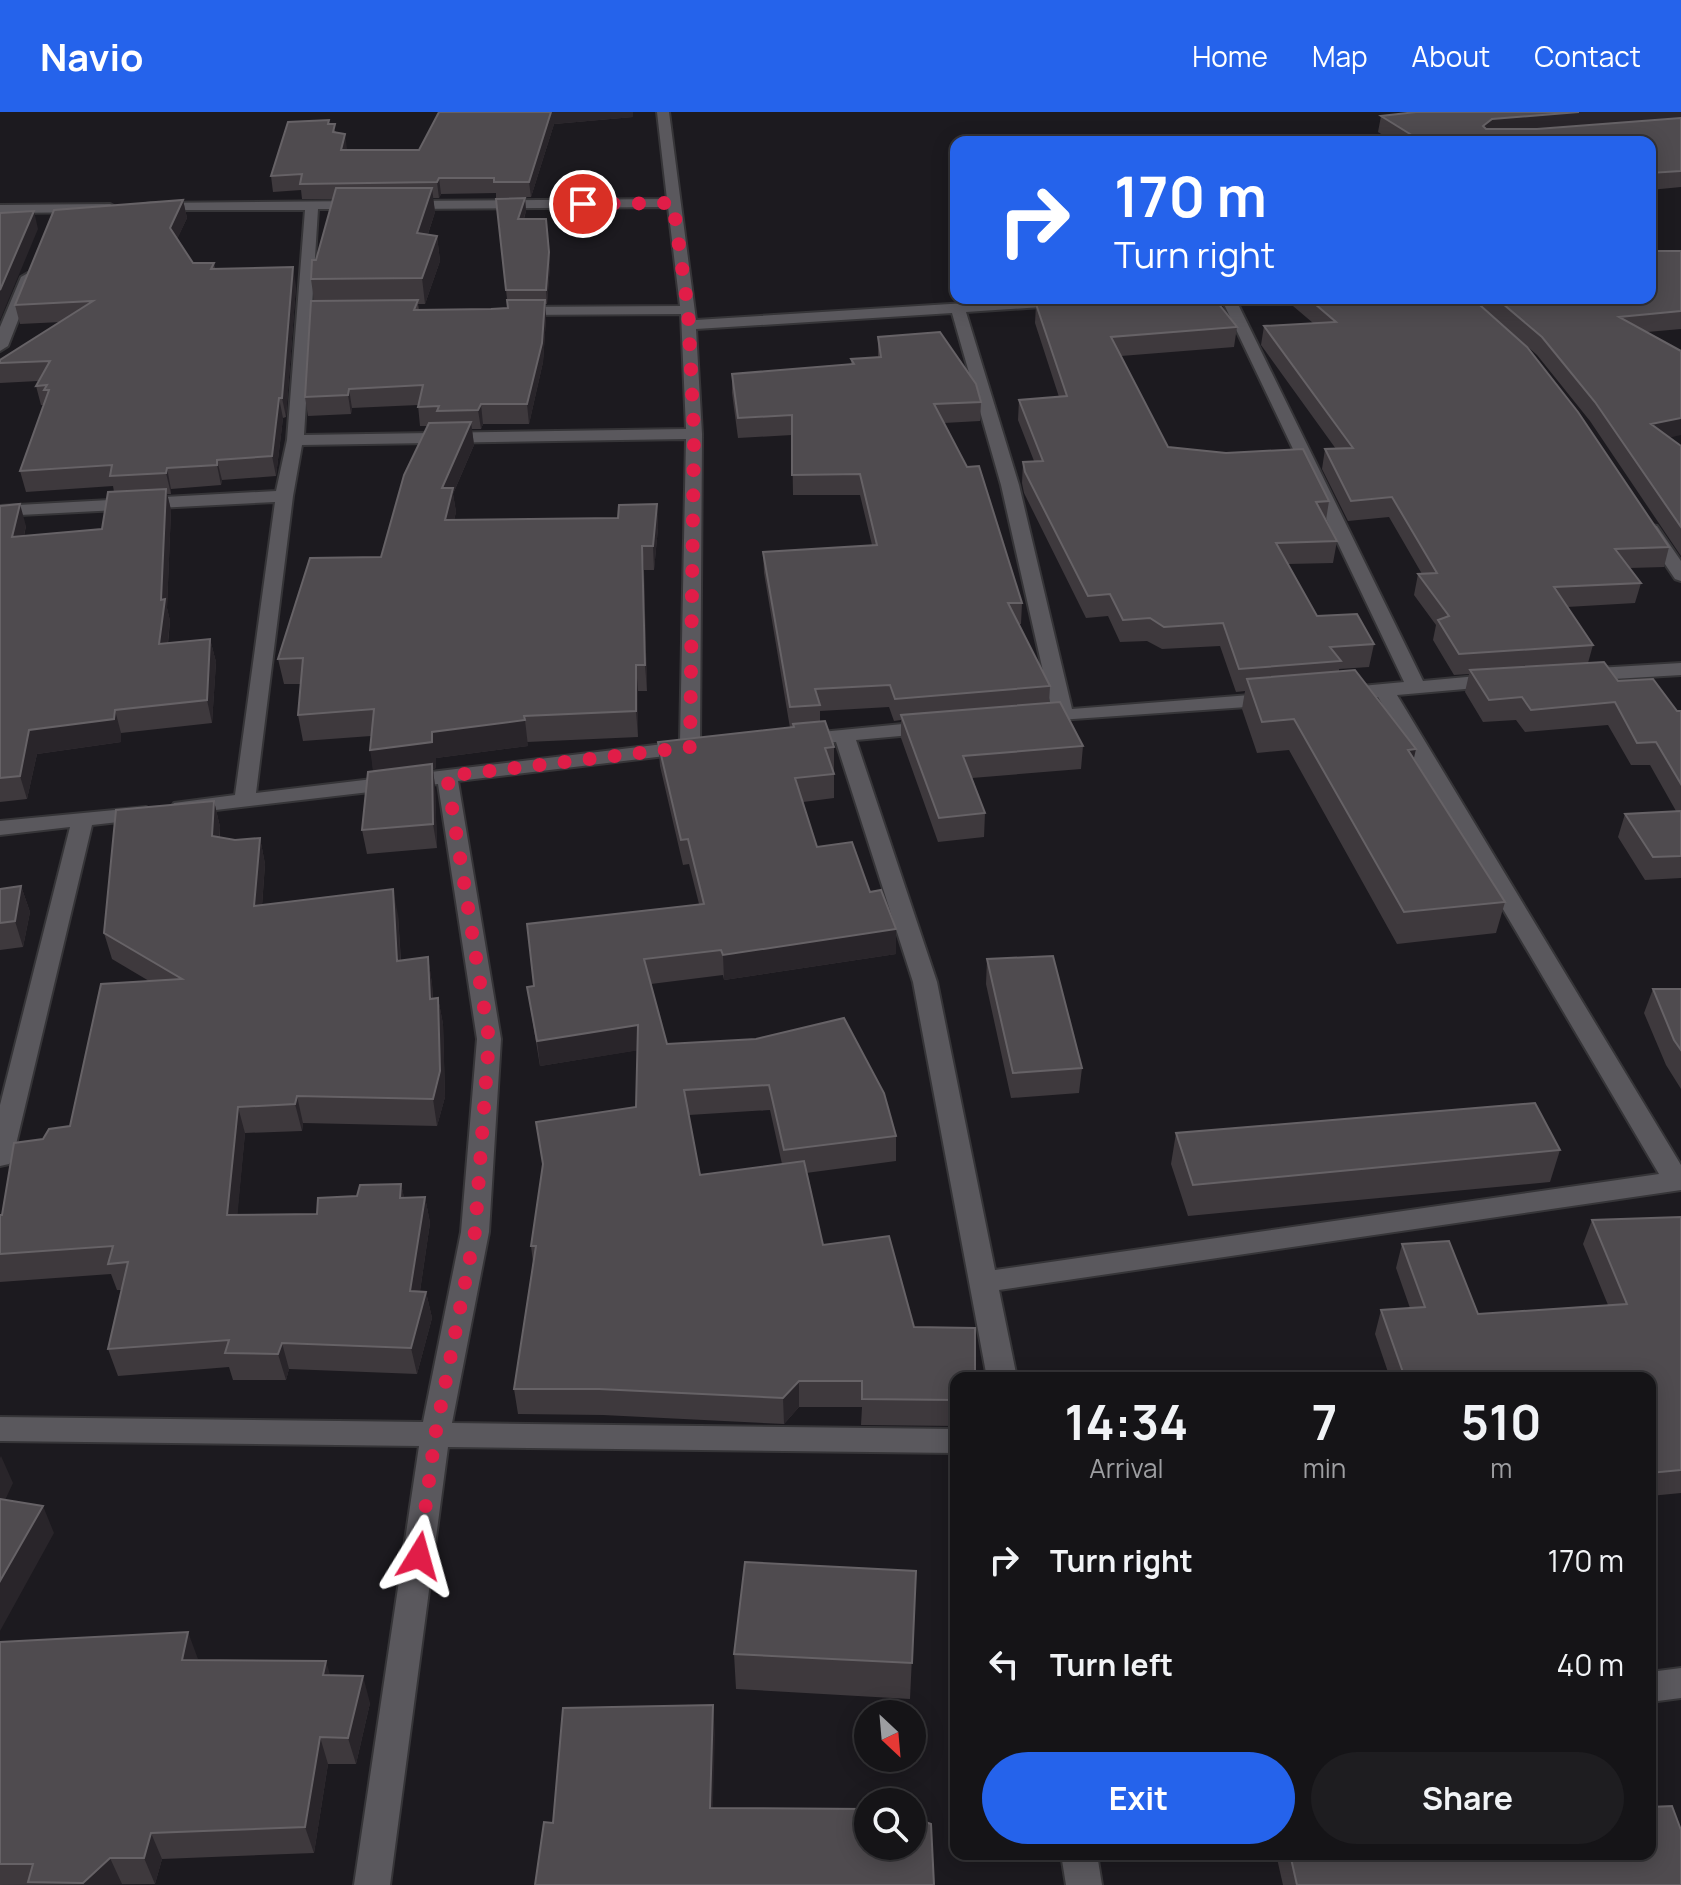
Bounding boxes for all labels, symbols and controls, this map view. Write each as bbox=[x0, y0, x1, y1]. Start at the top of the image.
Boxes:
text: Navio bbox=[40, 30, 144, 82]
text: Home bbox=[1192, 37, 1268, 75]
text: Map bbox=[1312, 37, 1368, 75]
text: About bbox=[1412, 37, 1490, 75]
text: Contact bbox=[1534, 37, 1641, 75]
text: 170 m bbox=[1114, 157, 1267, 234]
icon: right bbox=[982, 168, 1086, 272]
pin bbox=[549, 170, 617, 238]
icon: arrive bbox=[561, 182, 605, 226]
text: Turn right bbox=[1114, 230, 1275, 279]
text: 14:34 bbox=[1064, 1389, 1188, 1454]
text: 7 bbox=[1312, 1389, 1337, 1454]
text: 510 bbox=[1461, 1389, 1542, 1454]
text: Arrival bbox=[1089, 1450, 1163, 1486]
text: min bbox=[1303, 1450, 1346, 1486]
text: m bbox=[1490, 1450, 1512, 1486]
position arrow bbox=[377, 1514, 461, 1598]
icon: right bbox=[982, 1538, 1026, 1582]
text: Turn right bbox=[1050, 1540, 1193, 1581]
text: 170 m bbox=[1547, 1540, 1624, 1581]
icon: left bbox=[982, 1642, 1026, 1686]
text: Turn left bbox=[1050, 1644, 1173, 1685]
text: 40 m bbox=[1557, 1644, 1624, 1685]
north arrow bbox=[854, 1700, 926, 1772]
map controls bbox=[854, 1700, 926, 1860]
button: Exit bbox=[982, 1752, 1295, 1844]
button: Share bbox=[1311, 1752, 1624, 1844]
button: search bbox=[854, 1788, 926, 1860]

